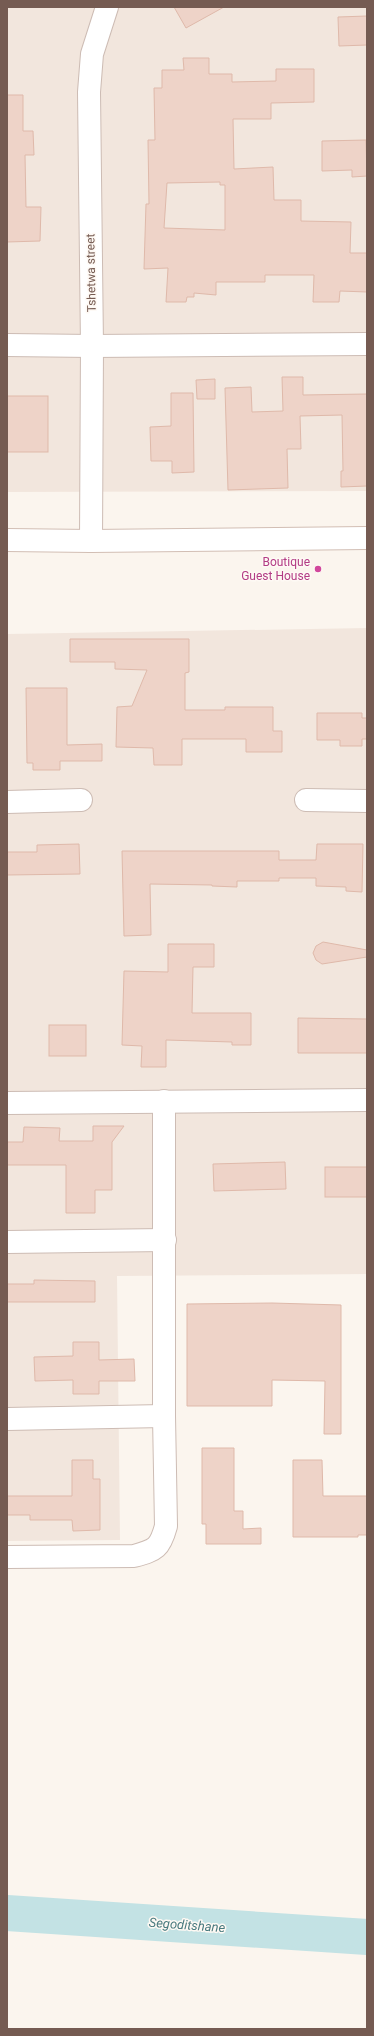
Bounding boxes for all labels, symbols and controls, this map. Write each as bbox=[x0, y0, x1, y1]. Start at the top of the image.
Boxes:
street label: Tshetwa street bbox=[83, 233, 99, 313]
place label: Boutique Guest House bbox=[241, 555, 310, 583]
marker: Boutique Guest House bbox=[313, 564, 323, 574]
water label: Segoditshane bbox=[148, 1915, 226, 1935]

